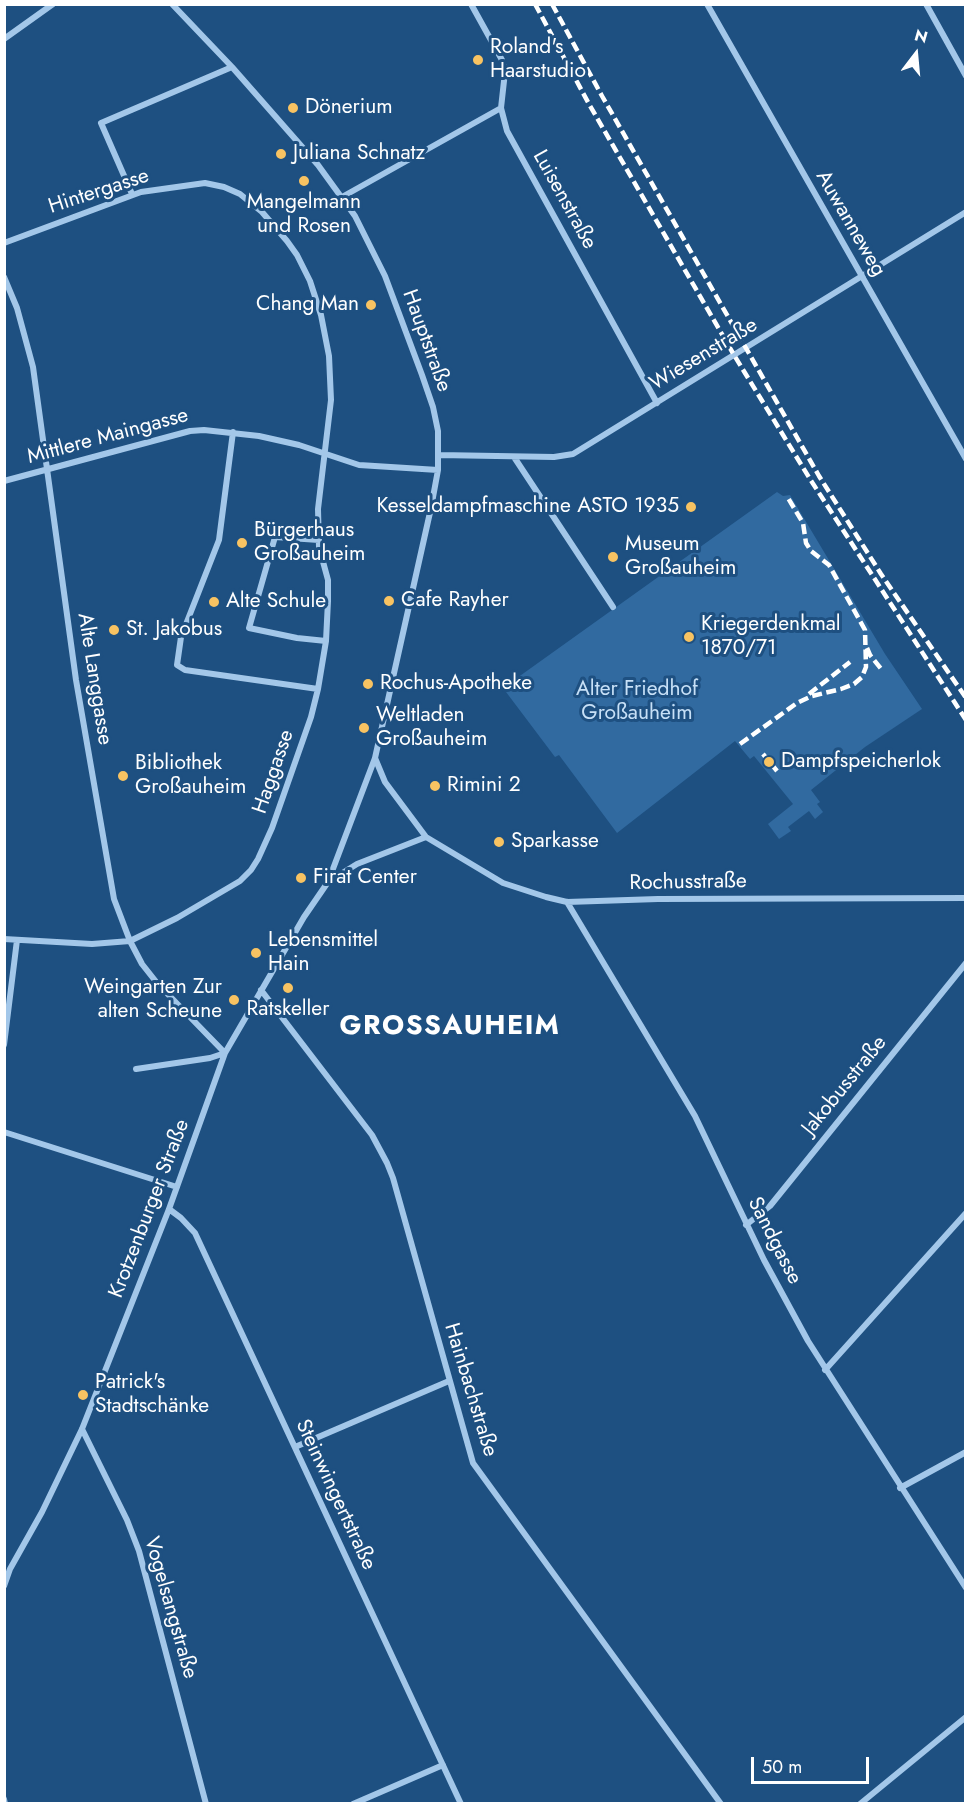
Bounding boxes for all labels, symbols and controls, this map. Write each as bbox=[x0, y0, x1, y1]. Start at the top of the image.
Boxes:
text: N bbox=[912, 23, 930, 49]
north arrow bbox=[886, 24, 946, 84]
place label: Roland's Haarstudio bbox=[490, 35, 586, 85]
marker: Roland's Haarstudio bbox=[471, 53, 485, 67]
place label: Dönerium bbox=[305, 95, 393, 121]
marker: Dönerium bbox=[286, 101, 300, 115]
place label: Juliana Schnatz bbox=[293, 141, 425, 167]
street label: Luisenstraße bbox=[526, 146, 602, 254]
marker: Juliana Schnatz bbox=[274, 147, 288, 161]
street label: Hintergasse bbox=[46, 164, 152, 220]
street label: Auwanneweg bbox=[810, 167, 890, 281]
marker: Mangelmann und Rosen bbox=[297, 174, 311, 188]
place label: Mangelmann und Rosen bbox=[247, 190, 361, 240]
street label: Hauptstraße bbox=[396, 287, 456, 395]
place label: Chang Man bbox=[256, 292, 359, 318]
marker: Chang Man bbox=[364, 298, 378, 312]
street label: Wiesenstraße bbox=[646, 313, 762, 397]
street label: Mittlere Maingasse bbox=[25, 403, 191, 471]
place label: Kesseldampfmaschine ASTO 1935 bbox=[377, 494, 679, 520]
marker: Kesseldampfmaschine ASTO 1935 bbox=[684, 500, 698, 514]
place label: Bürgerhaus Großauheim bbox=[254, 518, 365, 568]
place label: Museum Großauheim bbox=[625, 532, 736, 582]
marker: Bürgerhaus Großauheim bbox=[235, 536, 249, 550]
marker: Museum Großauheim bbox=[606, 550, 620, 564]
place label: Cafe Rayher bbox=[401, 588, 509, 614]
place label: Alte Schule bbox=[226, 589, 326, 615]
marker: Cafe Rayher bbox=[382, 594, 396, 608]
marker: Alte Schule bbox=[207, 595, 221, 609]
street label: Alte Langgasse bbox=[71, 611, 117, 747]
place label: Kriegerdenkmal 1870/71 bbox=[701, 612, 841, 662]
place label: St. Jakobus bbox=[126, 617, 222, 643]
marker: St. Jakobus bbox=[107, 623, 121, 637]
marker: Kriegerdenkmal 1870/71 bbox=[682, 630, 696, 644]
place label: Rochus-Apotheke bbox=[380, 671, 532, 697]
marker: Rochus-Apotheke bbox=[361, 677, 375, 691]
park label: Alter Friedhof Großauheim bbox=[576, 677, 698, 727]
place label: Weltladen Großauheim bbox=[376, 703, 487, 753]
marker: Weltladen Großauheim bbox=[357, 721, 371, 735]
street label: Haggasse bbox=[248, 727, 300, 817]
place label: Dampfspeicherlok bbox=[781, 749, 941, 775]
place label: Bibliothek Großauheim bbox=[135, 751, 246, 801]
marker: Dampfspeicherlok bbox=[762, 755, 776, 769]
marker: Bibliothek Großauheim bbox=[116, 769, 130, 783]
place label: Rimini 2 bbox=[447, 773, 521, 799]
marker: Rimini 2 bbox=[428, 779, 442, 793]
place label: Sparkasse bbox=[511, 829, 599, 855]
marker: Sparkasse bbox=[492, 835, 506, 849]
place label: Firat Center bbox=[313, 865, 417, 891]
street label: Rochusstraße bbox=[629, 869, 747, 897]
marker: Firat Center bbox=[294, 871, 308, 885]
place label: Lebensmittel Hain bbox=[268, 928, 378, 978]
marker: Lebensmittel Hain bbox=[249, 946, 263, 960]
place label: Weingarten Zur alten Scheune bbox=[84, 975, 222, 1025]
marker: Ratskeller bbox=[281, 981, 295, 995]
marker: Weingarten Zur alten Scheune bbox=[227, 993, 241, 1007]
place label: Ratskeller bbox=[247, 997, 329, 1023]
district label: GROSSAUHEIM bbox=[340, 1011, 560, 1043]
street label: Jakobusstraße bbox=[797, 1031, 893, 1141]
street label: Krotzenburger Straße bbox=[104, 1116, 196, 1302]
street label: Sandgasse bbox=[741, 1193, 807, 1289]
street label: Hainbachstraße bbox=[438, 1320, 502, 1460]
place label: Patrick's Stadtschänke bbox=[95, 1370, 209, 1420]
marker: Patrick's Stadtschänke bbox=[76, 1388, 90, 1402]
street label: Steinwingertstraße bbox=[289, 1416, 381, 1574]
street label: Vogelsangstraße bbox=[138, 1534, 202, 1682]
scale bar bbox=[754, 1745, 872, 1783]
text: 50 m bbox=[762, 1754, 802, 1780]

